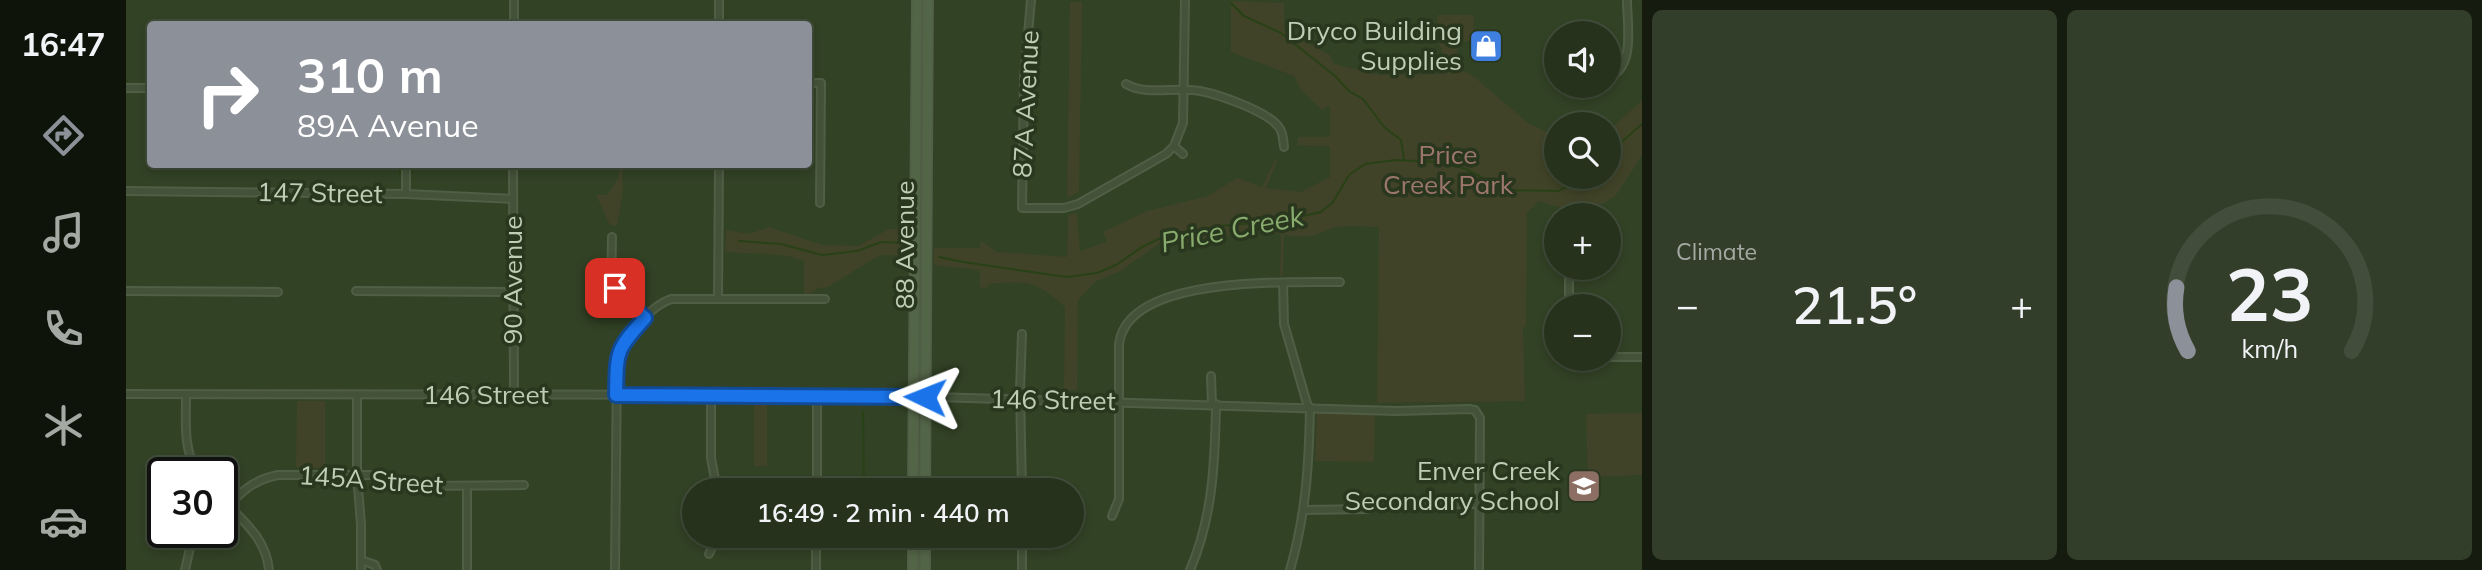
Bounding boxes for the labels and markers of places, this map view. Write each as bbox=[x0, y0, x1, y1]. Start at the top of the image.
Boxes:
place label: Dryco Building Supplies bbox=[1287, 14, 1462, 77]
shop icon: Dryco Building Supplies bbox=[1467, 27, 1505, 65]
pin bbox=[585, 258, 645, 318]
place label: Enver Creek Secondary School bbox=[1345, 454, 1561, 517]
school or university icon: Enver Creek Secondary School bbox=[1565, 467, 1603, 505]

